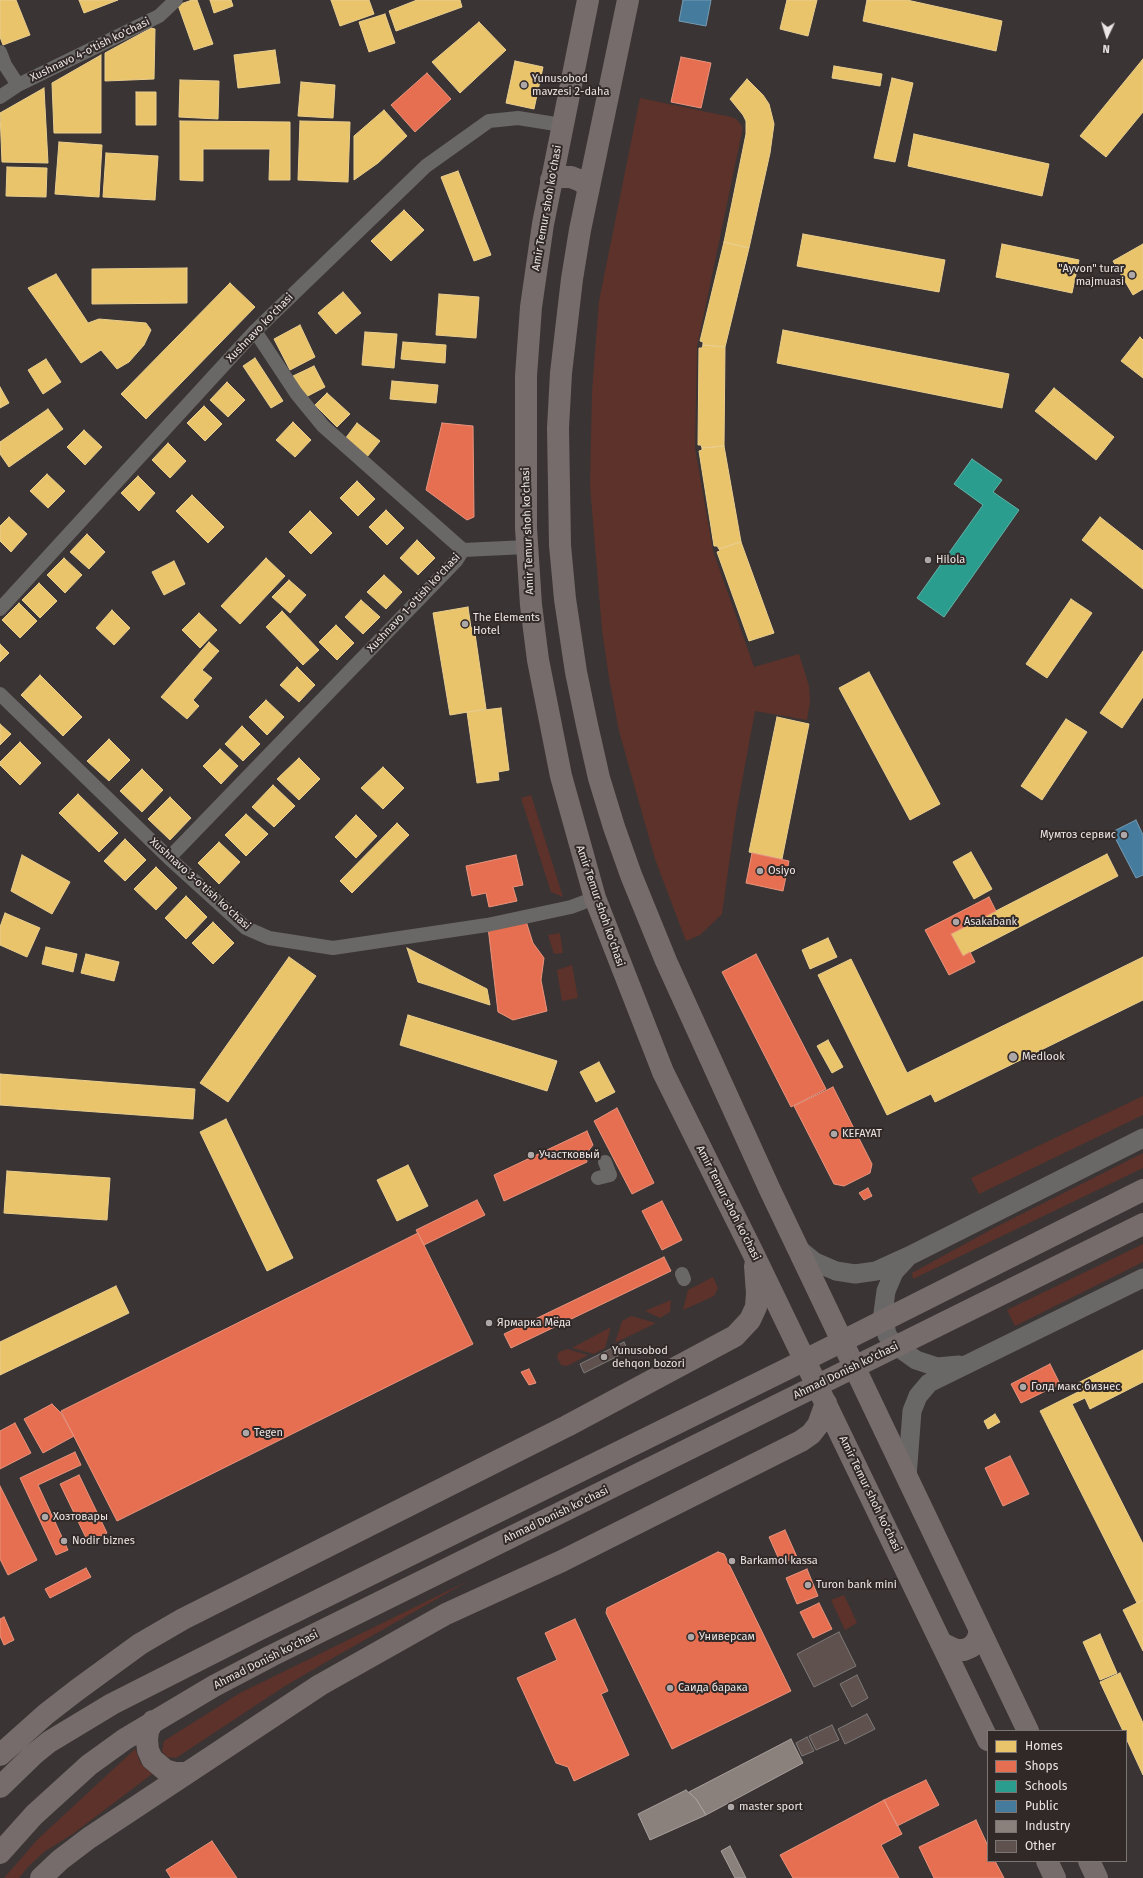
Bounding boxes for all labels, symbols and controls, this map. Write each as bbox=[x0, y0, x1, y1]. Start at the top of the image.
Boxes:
street label: Xushnavo 4-o'tish ko'chasi bbox=[28, 15, 152, 85]
north arrow bbox=[1087, 16, 1127, 56]
text: N bbox=[1102, 42, 1110, 55]
place label: Yunusobod mavzesi 2-daha bbox=[532, 72, 609, 98]
marker: Yunusobod mavzesi 2-daha bbox=[519, 80, 529, 90]
street label: Amir Temur shoh ko'chasi bbox=[529, 144, 565, 272]
place label: "Ayvon" turar majmuasi bbox=[1058, 262, 1124, 288]
marker: "Ayvon" turar majmuasi bbox=[1127, 270, 1137, 280]
street label: Xushnavo ko'chasi bbox=[224, 291, 296, 365]
street label: Amir Temur shoh ko'chasi bbox=[519, 467, 537, 595]
street label: Xushnavo 1-o'tish ko'chasi bbox=[365, 551, 463, 655]
place label: Hilola bbox=[936, 553, 965, 567]
marker: Hilola bbox=[923, 555, 933, 565]
place label: The Elements Hotel bbox=[473, 611, 540, 637]
marker: The Elements Hotel bbox=[460, 619, 470, 629]
place label: Мумтоз сервис bbox=[1040, 828, 1116, 842]
marker: Мумтоз сервис bbox=[1119, 830, 1129, 840]
street label: Xushnavo 3-o'tish ko'chasi bbox=[147, 835, 253, 933]
street label: Amir Temur shoh ko'chasi bbox=[573, 844, 627, 968]
place label: Osiyo bbox=[768, 864, 796, 878]
marker: Osiyo bbox=[755, 866, 765, 876]
place label: Asakabank bbox=[964, 915, 1017, 929]
marker: Asakabank bbox=[951, 917, 961, 927]
place label: Medlook bbox=[1022, 1050, 1065, 1064]
marker: Medlook bbox=[1007, 1051, 1019, 1063]
place label: KEFAYAT bbox=[842, 1127, 882, 1141]
marker: KEFAYAT bbox=[829, 1129, 839, 1139]
street label: Amir Temur shoh ko'chasi bbox=[693, 1143, 763, 1263]
place label: Участковый bbox=[539, 1148, 600, 1162]
marker: Участковый bbox=[526, 1150, 536, 1160]
place label: Ярмарка Мёда bbox=[497, 1316, 571, 1330]
marker: Ярмарка Мёда bbox=[484, 1318, 494, 1328]
street label: Ahmad Donish ko'chasi bbox=[791, 1340, 901, 1402]
place label: Yunusobod dehqon bozori bbox=[612, 1344, 685, 1370]
marker: Yunusobod dehqon bozori bbox=[599, 1352, 609, 1362]
place label: Голд макс бизнес bbox=[1031, 1380, 1121, 1394]
marker: Голд макс бизнес bbox=[1018, 1382, 1028, 1392]
place label: Tegen bbox=[254, 1426, 283, 1440]
marker: Tegen bbox=[241, 1428, 251, 1438]
street label: Amir Temur shoh ko'chasi bbox=[836, 1434, 904, 1554]
street label: Ahmad Donish ko'chasi bbox=[501, 1484, 611, 1546]
place label: Хозтовары bbox=[53, 1510, 108, 1524]
marker: Хозтовары bbox=[40, 1512, 50, 1522]
place label: Nodir biznes bbox=[72, 1534, 135, 1548]
marker: Nodir biznes bbox=[59, 1536, 69, 1546]
place label: Barkamol kassa bbox=[740, 1554, 818, 1568]
marker: Barkamol kassa bbox=[727, 1556, 737, 1566]
place label: Turon bank mini bbox=[816, 1578, 897, 1592]
marker: Turon bank mini bbox=[803, 1580, 813, 1590]
street label: Ahmad Donish ko'chasi bbox=[212, 1628, 320, 1692]
place label: Универсам bbox=[699, 1630, 755, 1644]
marker: Универсам bbox=[686, 1632, 696, 1642]
place label: Саида барака bbox=[678, 1681, 748, 1695]
marker: Саида барака bbox=[665, 1683, 675, 1693]
legend bbox=[987, 1730, 1127, 1862]
text: Homes bbox=[1025, 1739, 1063, 1753]
text: Shops bbox=[1025, 1759, 1058, 1773]
text: Schools bbox=[1025, 1779, 1067, 1793]
text: Public bbox=[1025, 1799, 1058, 1813]
place label: master sport bbox=[739, 1800, 803, 1814]
marker: master sport bbox=[726, 1802, 736, 1812]
text: Industry bbox=[1025, 1819, 1070, 1833]
text: Other bbox=[1025, 1839, 1056, 1853]

